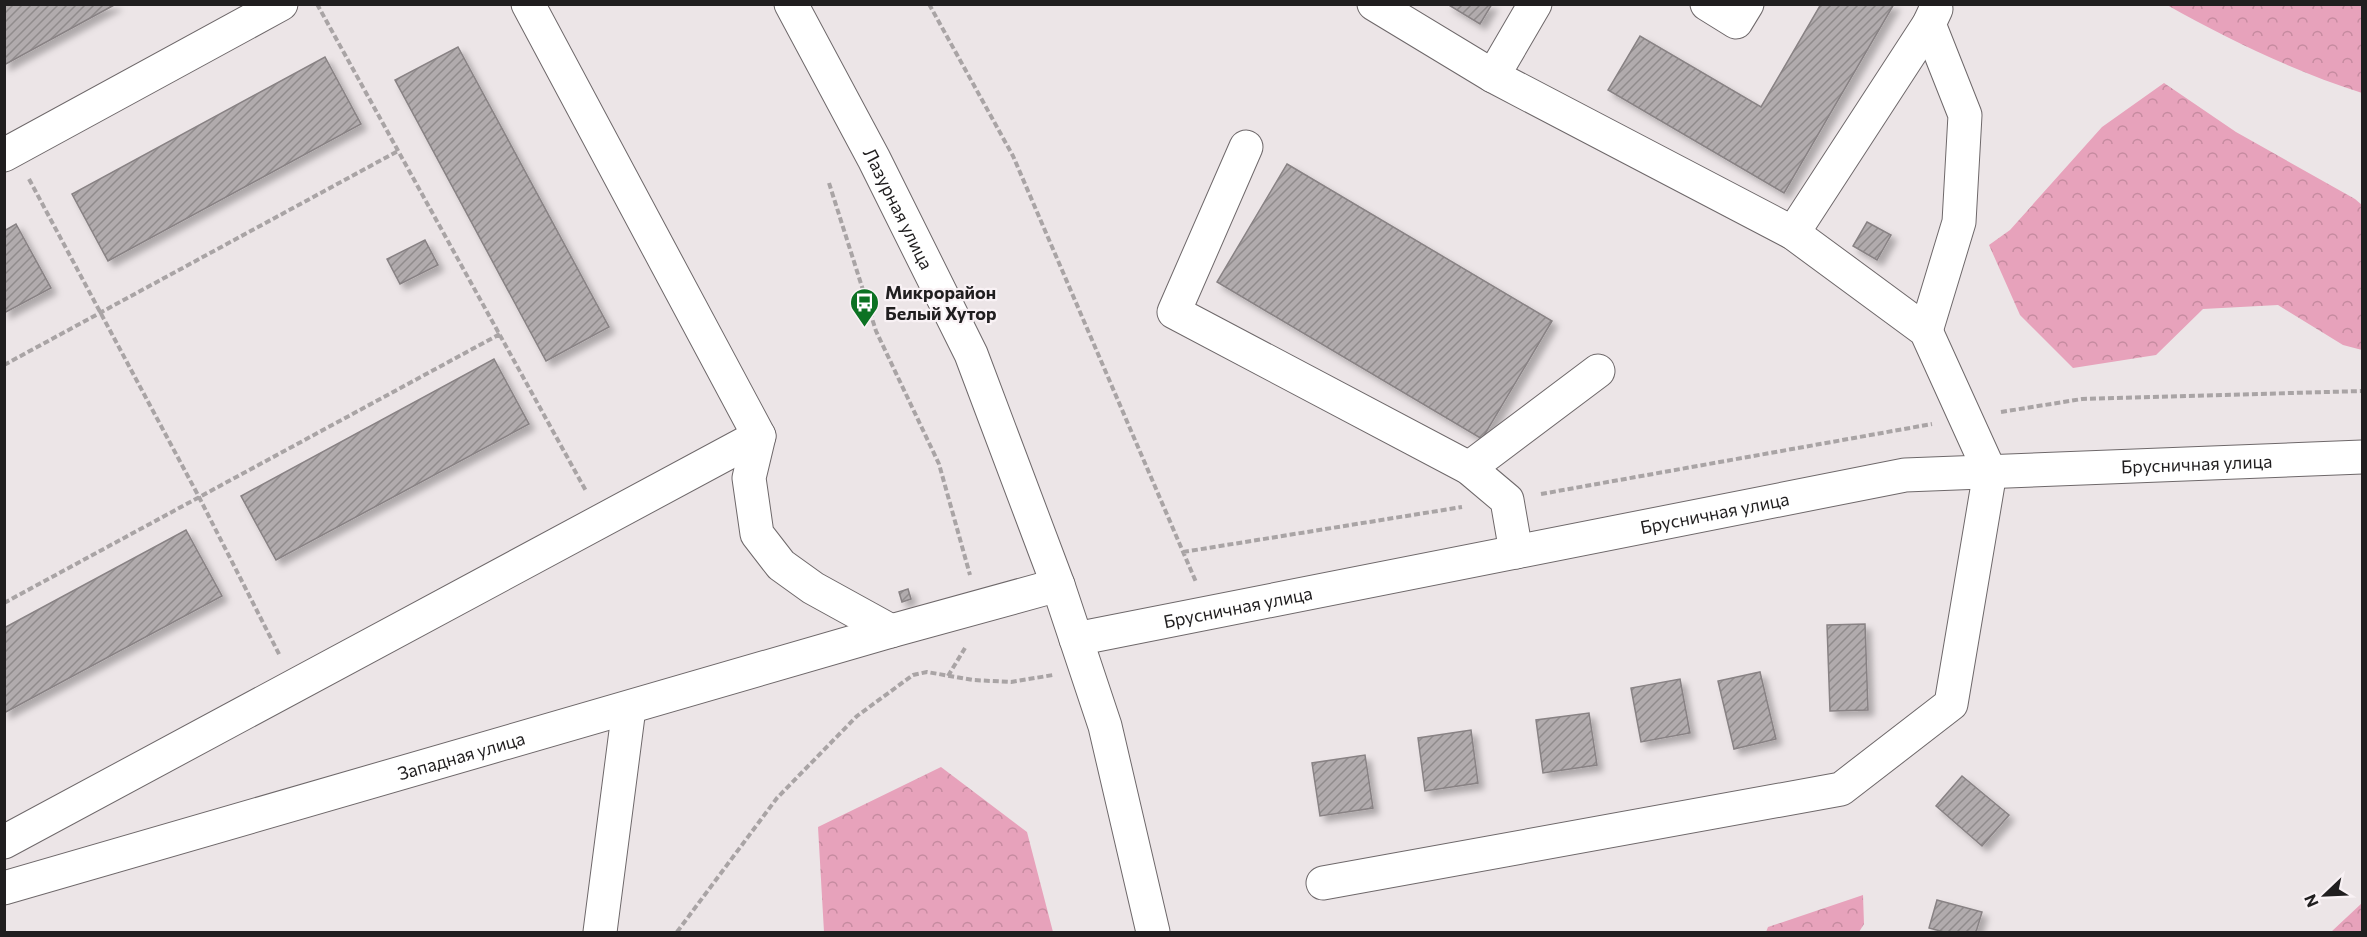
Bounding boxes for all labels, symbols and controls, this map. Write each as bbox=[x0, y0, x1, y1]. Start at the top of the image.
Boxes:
street label: Лазурная улица bbox=[859, 144, 938, 273]
place label: Микрорайон Белый Хутор bbox=[885, 281, 997, 324]
bus stop icon: Микрорайон Белый Хутор bbox=[848, 286, 880, 328]
street label: Брусничная улица bbox=[2121, 450, 2273, 477]
street label: Брусничная улица bbox=[1638, 487, 1791, 538]
street label: Брусничная улица bbox=[1161, 581, 1314, 632]
street label: Западная улица bbox=[395, 727, 527, 784]
north arrow bbox=[2295, 865, 2355, 925]
text: N bbox=[2300, 892, 2322, 910]

